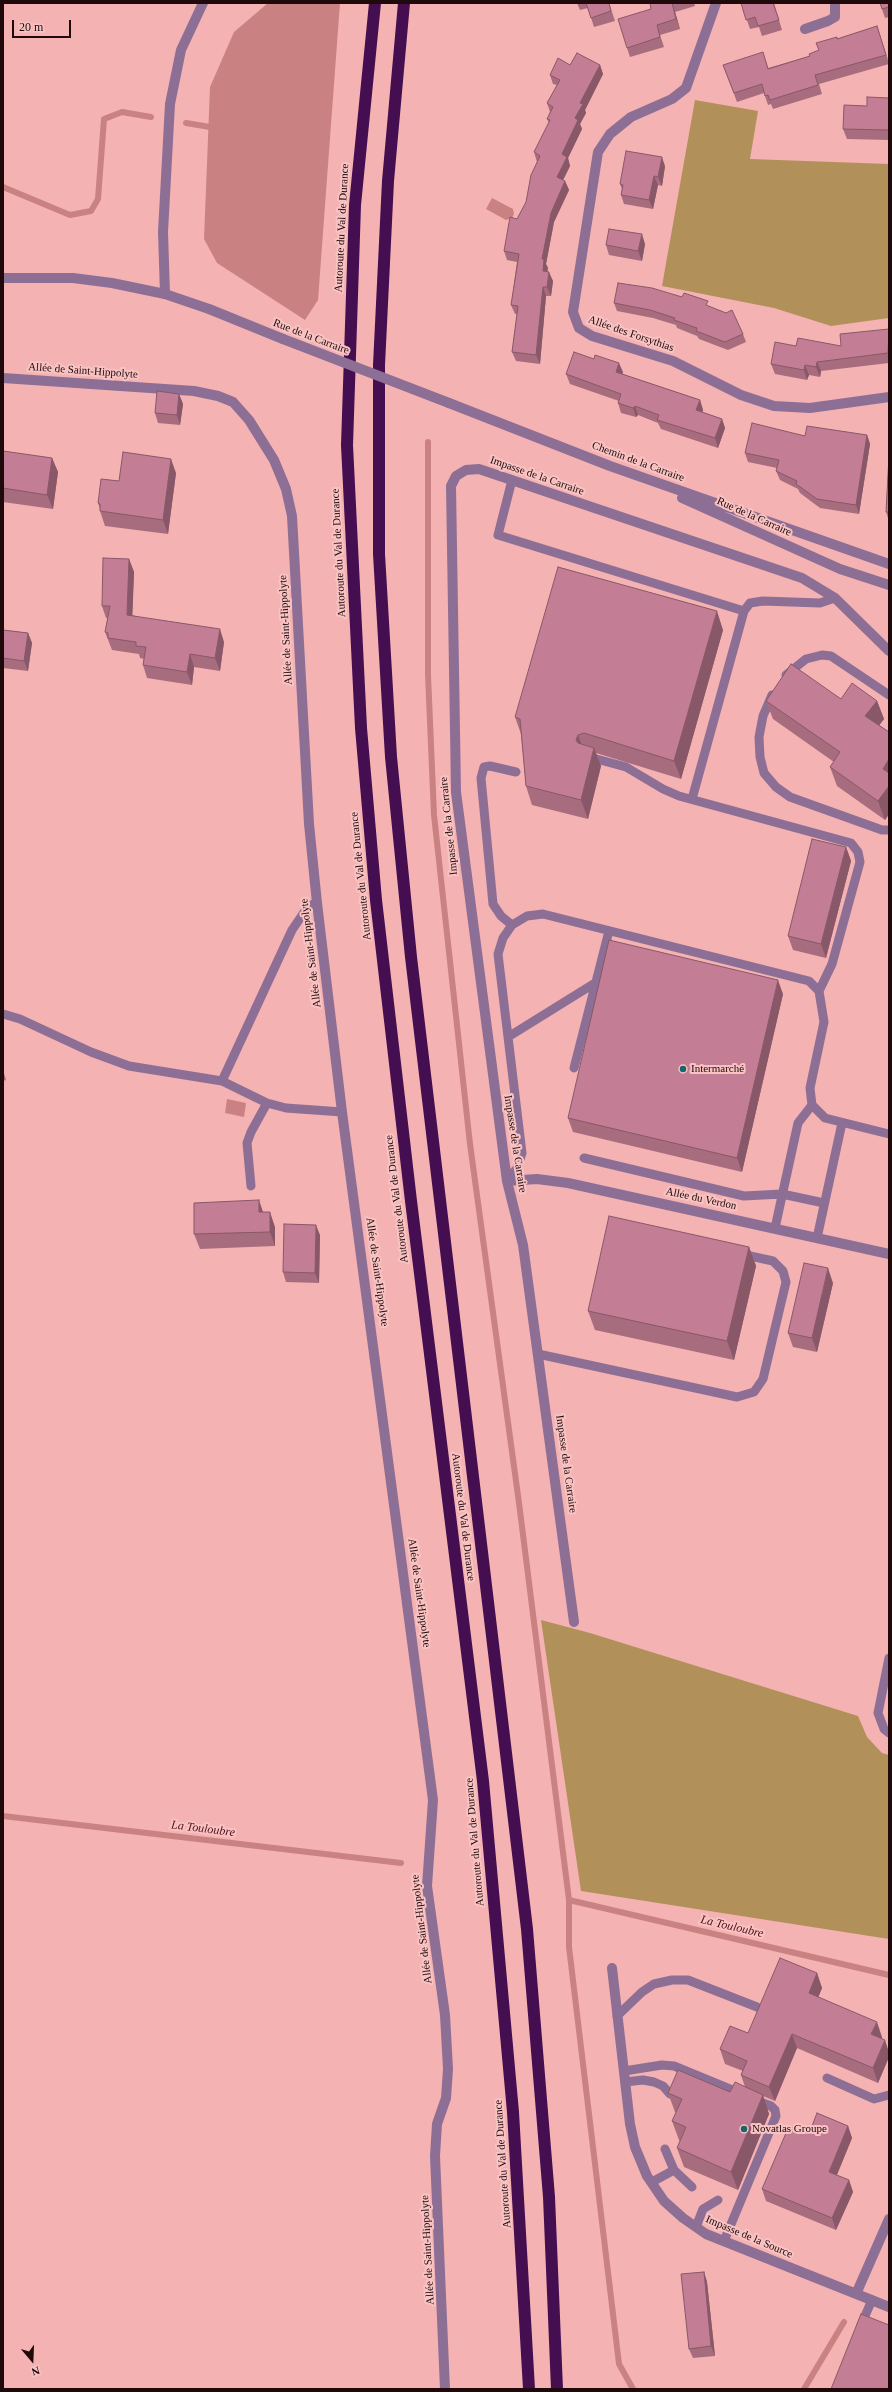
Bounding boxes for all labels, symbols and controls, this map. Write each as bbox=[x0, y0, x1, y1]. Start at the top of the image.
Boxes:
scale bar bbox=[14, 12, 73, 38]
text: 20 m bbox=[19, 20, 43, 34]
street label: Autoroute du Val de Durance bbox=[332, 163, 352, 293]
street label: Allée des Forsythias bbox=[586, 313, 676, 355]
street label: Rue de la Carraire bbox=[271, 316, 351, 358]
street label: Allée de Saint-Hippolyte bbox=[28, 361, 138, 381]
street label: Chemin de la Carraire bbox=[590, 439, 686, 485]
street label: Impasse de la Carraire bbox=[488, 454, 586, 498]
street label: Autoroute du Val de Durance bbox=[329, 488, 349, 618]
street label: Rue de la Carraire bbox=[715, 495, 793, 539]
street label: Allée de Saint-Hippolyte bbox=[277, 575, 295, 685]
street label: Impasse de la Carraire bbox=[437, 776, 461, 876]
street label: Autoroute du Val de Durance bbox=[348, 811, 374, 941]
street label: Allée de Saint-Hippolyte bbox=[298, 898, 324, 1008]
place label: Intermarché bbox=[691, 1062, 744, 1076]
marker: Intermarché bbox=[678, 1064, 688, 1074]
street label: Impasse de la Carraire bbox=[501, 1094, 529, 1194]
street label: Autoroute du Val de Durance bbox=[383, 1134, 411, 1264]
street label: Allée du Verdon bbox=[664, 1185, 738, 1213]
street label: Allée de Saint-Hippolyte bbox=[363, 1217, 391, 1327]
street label: Impasse de la Carraire bbox=[553, 1414, 579, 1514]
street label: Autoroute du Val de Durance bbox=[449, 1452, 477, 1582]
street label: Allée de Saint-Hippolyte bbox=[405, 1538, 433, 1648]
street label: Autoroute du Val de Durance bbox=[463, 1777, 487, 1907]
water label: La Touloubre bbox=[170, 1818, 236, 1840]
street label: Allée de Saint-Hippolyte bbox=[409, 1874, 435, 1984]
water label: La Touloubre bbox=[699, 1913, 765, 1941]
street label: Autoroute du Val de Durance bbox=[492, 2099, 514, 2229]
place label: Novatlas Groupe bbox=[752, 2122, 827, 2136]
marker: Novatlas Groupe bbox=[739, 2124, 749, 2134]
street label: Allée de Saint-Hippolyte bbox=[419, 2195, 437, 2305]
street label: Impasse de la Source bbox=[704, 2213, 794, 2261]
north arrow bbox=[12, 2340, 52, 2380]
text: N bbox=[30, 2364, 42, 2378]

